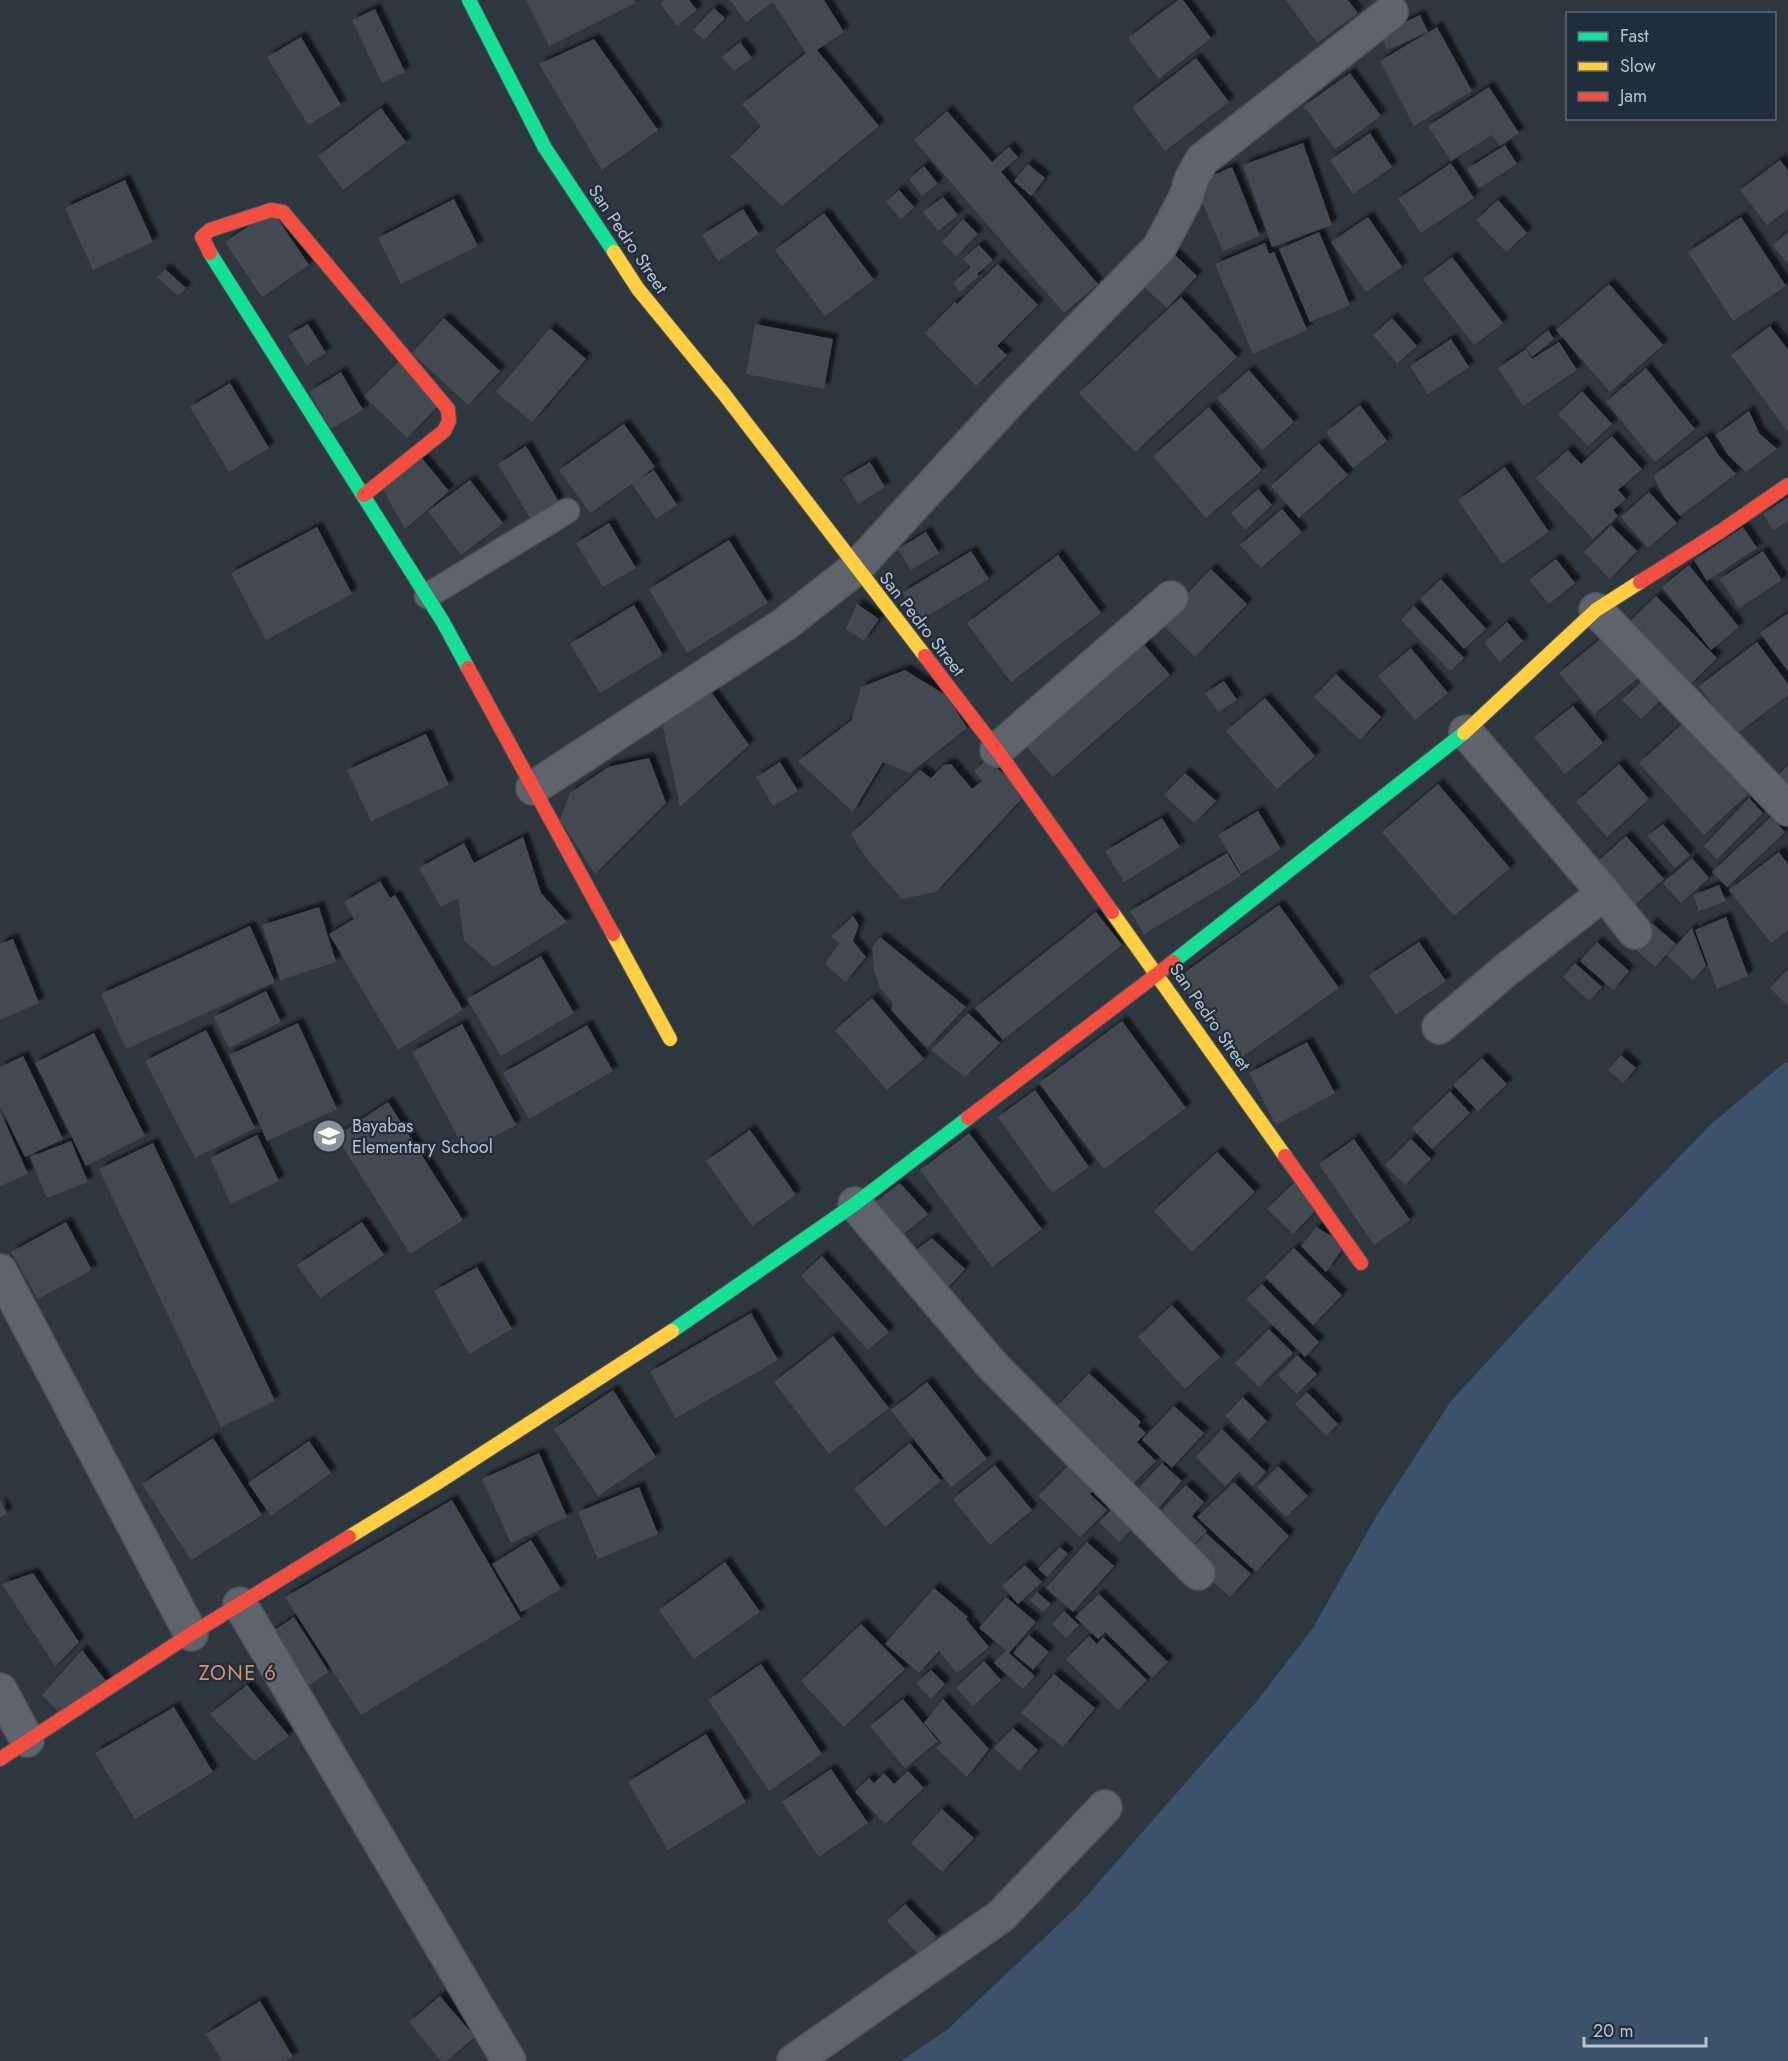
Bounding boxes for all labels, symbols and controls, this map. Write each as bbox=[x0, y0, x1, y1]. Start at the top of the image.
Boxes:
legend bbox=[1566, 12, 1776, 120]
text: Fast bbox=[1620, 23, 1649, 49]
text: Slow bbox=[1620, 53, 1657, 79]
text: Jam bbox=[1618, 83, 1647, 109]
street label: San Pedro Street bbox=[582, 179, 674, 299]
street label: San Pedro Street bbox=[873, 566, 972, 682]
street label: San Pedro Street bbox=[1163, 958, 1257, 1077]
place label: Bayabas Elementary School bbox=[352, 1113, 493, 1160]
school or university icon: Bayabas Elementary School bbox=[311, 1118, 347, 1154]
district label: ZONE 6 bbox=[199, 1659, 277, 1688]
scale bar bbox=[1584, 2010, 1706, 2048]
text: 20 m bbox=[1593, 2018, 1633, 2044]

